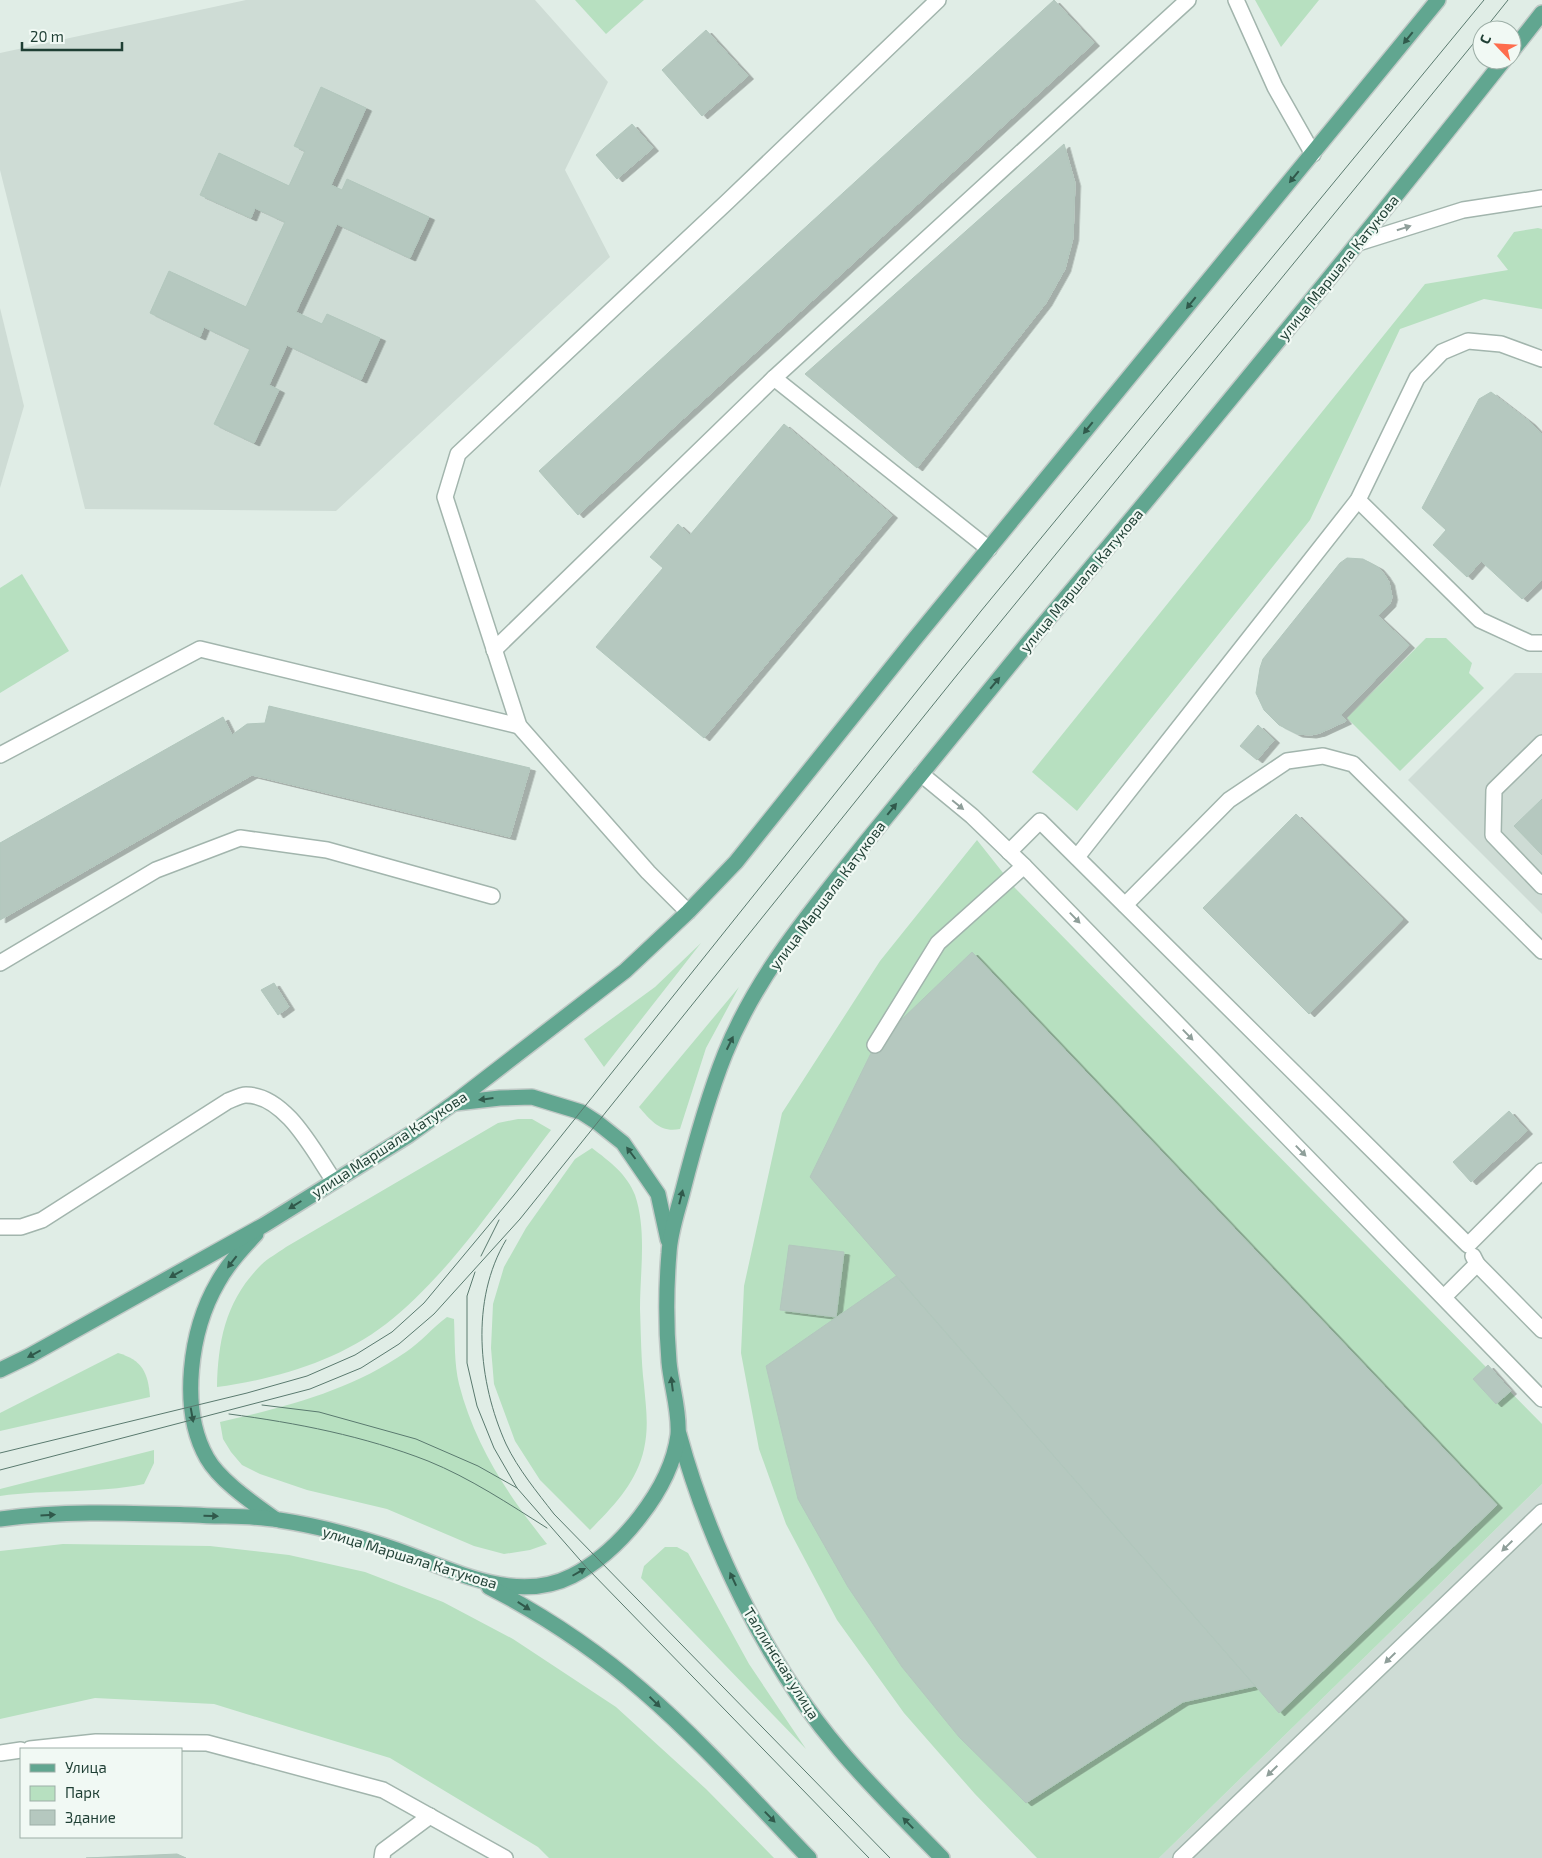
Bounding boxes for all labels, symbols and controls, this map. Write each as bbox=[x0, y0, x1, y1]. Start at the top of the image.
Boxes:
scale bar bbox=[22, 20, 122, 52]
north arrow bbox=[1472, 20, 1522, 70]
text: 20 m bbox=[30, 27, 64, 45]
one-way arrow bbox=[1402, 31, 1413, 44]
text: С bbox=[1475, 32, 1494, 47]
one-way arrow bbox=[1288, 171, 1300, 183]
street label: улица Маршала Катукова bbox=[1274, 191, 1403, 344]
one-way arrow bbox=[1397, 224, 1412, 232]
one-way arrow bbox=[1185, 296, 1196, 309]
one-way arrow bbox=[1082, 422, 1093, 435]
street label: улица Маршала Катукова bbox=[1016, 505, 1147, 656]
one-way arrow bbox=[989, 677, 1000, 690]
one-way arrow bbox=[952, 799, 965, 810]
one-way arrow bbox=[887, 803, 898, 816]
street label: улица Маршала Катукова bbox=[765, 817, 890, 974]
one-way arrow bbox=[1069, 912, 1081, 924]
one-way arrow bbox=[1182, 1029, 1194, 1041]
one-way arrow bbox=[727, 1036, 735, 1050]
street label: улица Маршала Катукова bbox=[308, 1087, 471, 1202]
one-way arrow bbox=[478, 1095, 494, 1103]
one-way arrow bbox=[1295, 1145, 1307, 1157]
one-way arrow bbox=[626, 1146, 636, 1160]
one-way arrow bbox=[677, 1190, 685, 1205]
one-way arrow bbox=[289, 1200, 302, 1210]
one-way arrow bbox=[227, 1255, 238, 1268]
one-way arrow bbox=[169, 1270, 182, 1279]
one-way arrow bbox=[27, 1349, 40, 1358]
one-way arrow bbox=[668, 1376, 676, 1392]
one-way arrow bbox=[188, 1408, 196, 1424]
one-way arrow bbox=[41, 1510, 57, 1518]
one-way arrow bbox=[203, 1512, 219, 1520]
street label: улица Маршала Катукова bbox=[320, 1522, 499, 1593]
one-way arrow bbox=[1501, 1540, 1513, 1552]
one-way arrow bbox=[572, 1568, 587, 1576]
one-way arrow bbox=[728, 1572, 736, 1586]
one-way arrow bbox=[517, 1601, 531, 1611]
street label: Таллинская улица bbox=[739, 1604, 824, 1723]
one-way arrow bbox=[1384, 1652, 1396, 1664]
one-way arrow bbox=[648, 1696, 660, 1708]
legend bbox=[20, 1748, 182, 1838]
text: Улица bbox=[65, 1758, 107, 1776]
one-way arrow bbox=[1267, 1765, 1279, 1777]
text: Парк bbox=[65, 1783, 100, 1801]
text: Здание bbox=[65, 1808, 116, 1826]
one-way arrow bbox=[763, 1811, 775, 1823]
one-way arrow bbox=[902, 1817, 914, 1829]

